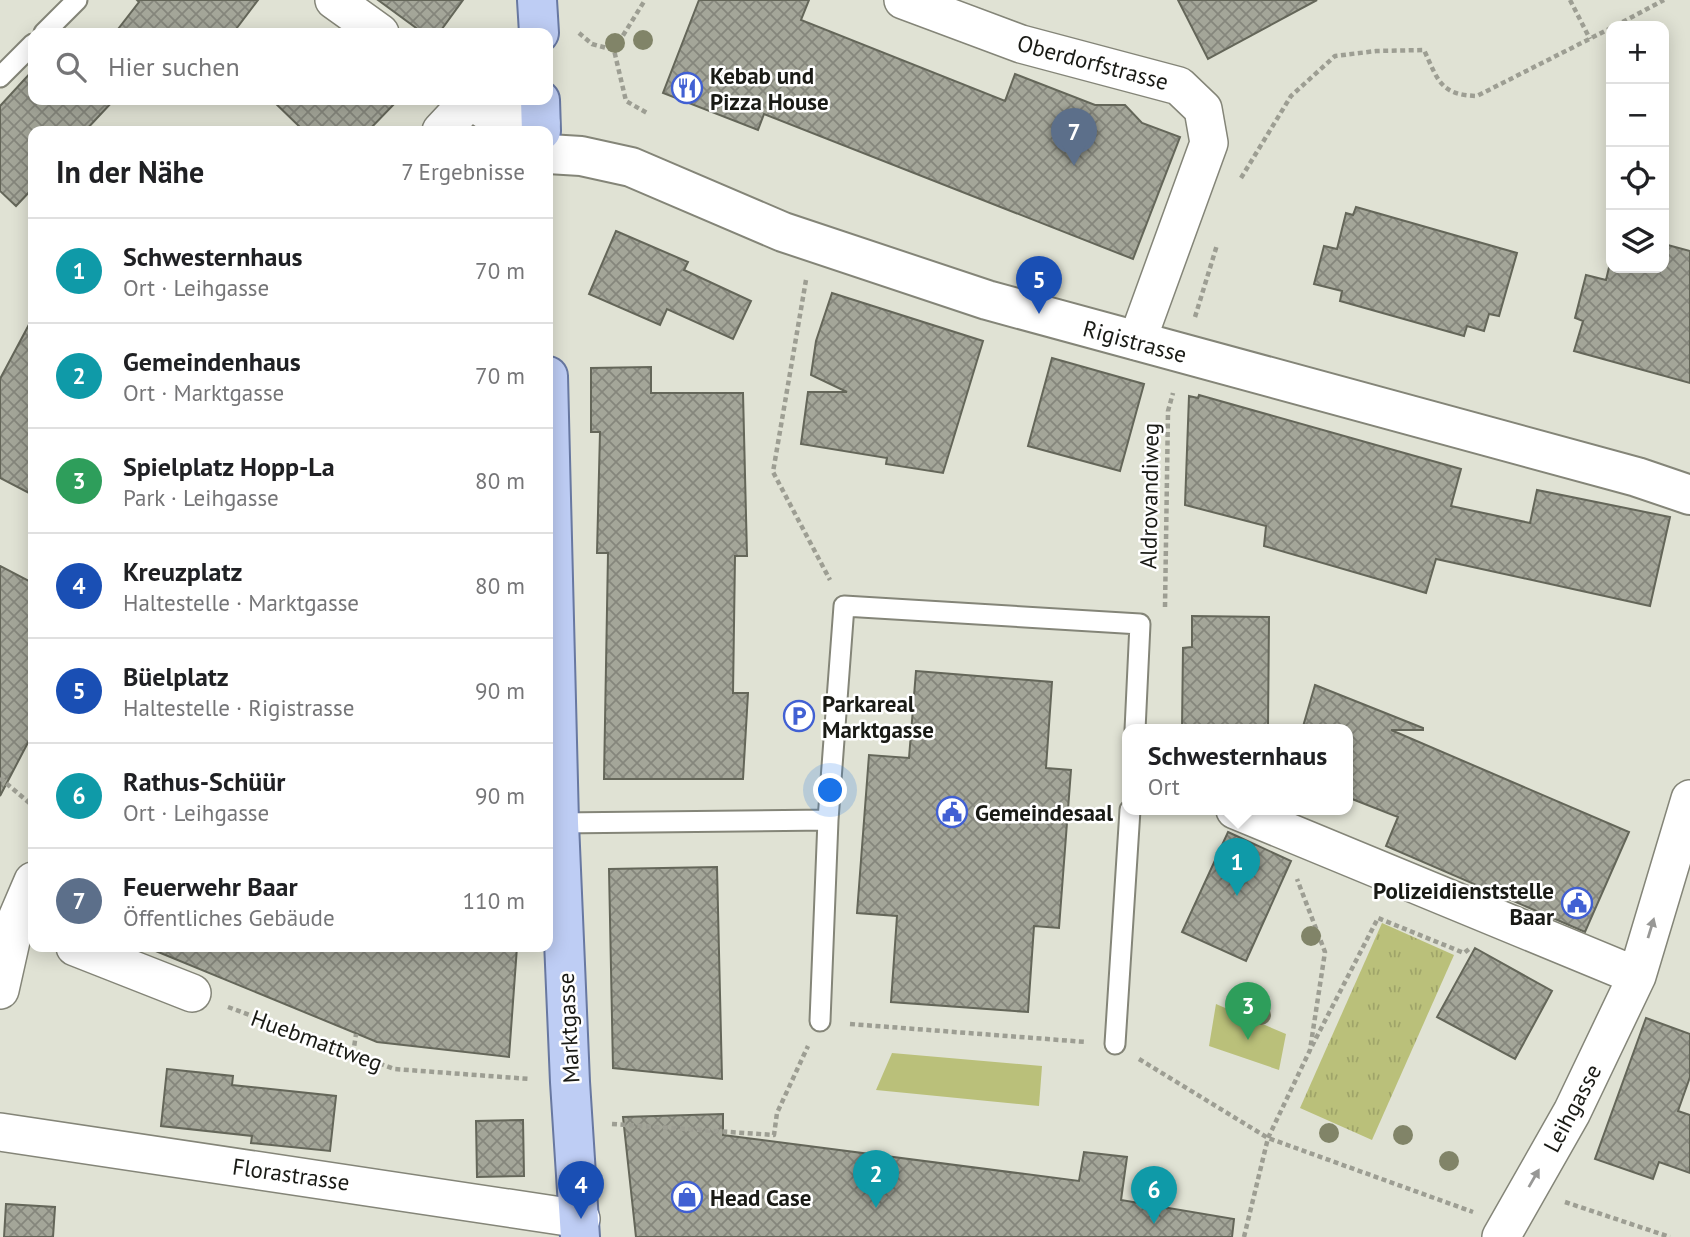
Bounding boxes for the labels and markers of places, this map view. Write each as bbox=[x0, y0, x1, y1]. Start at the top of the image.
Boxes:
place label: Kebab und Pizza House bbox=[710, 61, 829, 116]
restaurant icon: Kebab und Pizza House bbox=[670, 71, 704, 105]
pin: 7 bbox=[1051, 108, 1097, 166]
pin: 5 bbox=[1016, 256, 1062, 314]
place label: Parkareal Marktgasse bbox=[822, 689, 934, 744]
parking icon: Parkareal Marktgasse bbox=[782, 699, 816, 733]
public building icon: Gemeindesaal bbox=[935, 795, 969, 829]
place label: Gemeindesaal bbox=[975, 798, 1113, 827]
pin: 1 bbox=[1214, 838, 1260, 896]
place label: Polizeidienststelle Baar bbox=[1373, 876, 1555, 931]
public building icon: Polizeidienststelle Baar bbox=[1560, 886, 1594, 920]
pin: 3 bbox=[1225, 982, 1271, 1040]
pin: 2 bbox=[853, 1150, 899, 1208]
pin: 4 bbox=[558, 1161, 604, 1219]
pin: 6 bbox=[1131, 1166, 1177, 1224]
shop icon: Head Case bbox=[670, 1180, 704, 1214]
place label: Head Case bbox=[710, 1183, 811, 1212]

